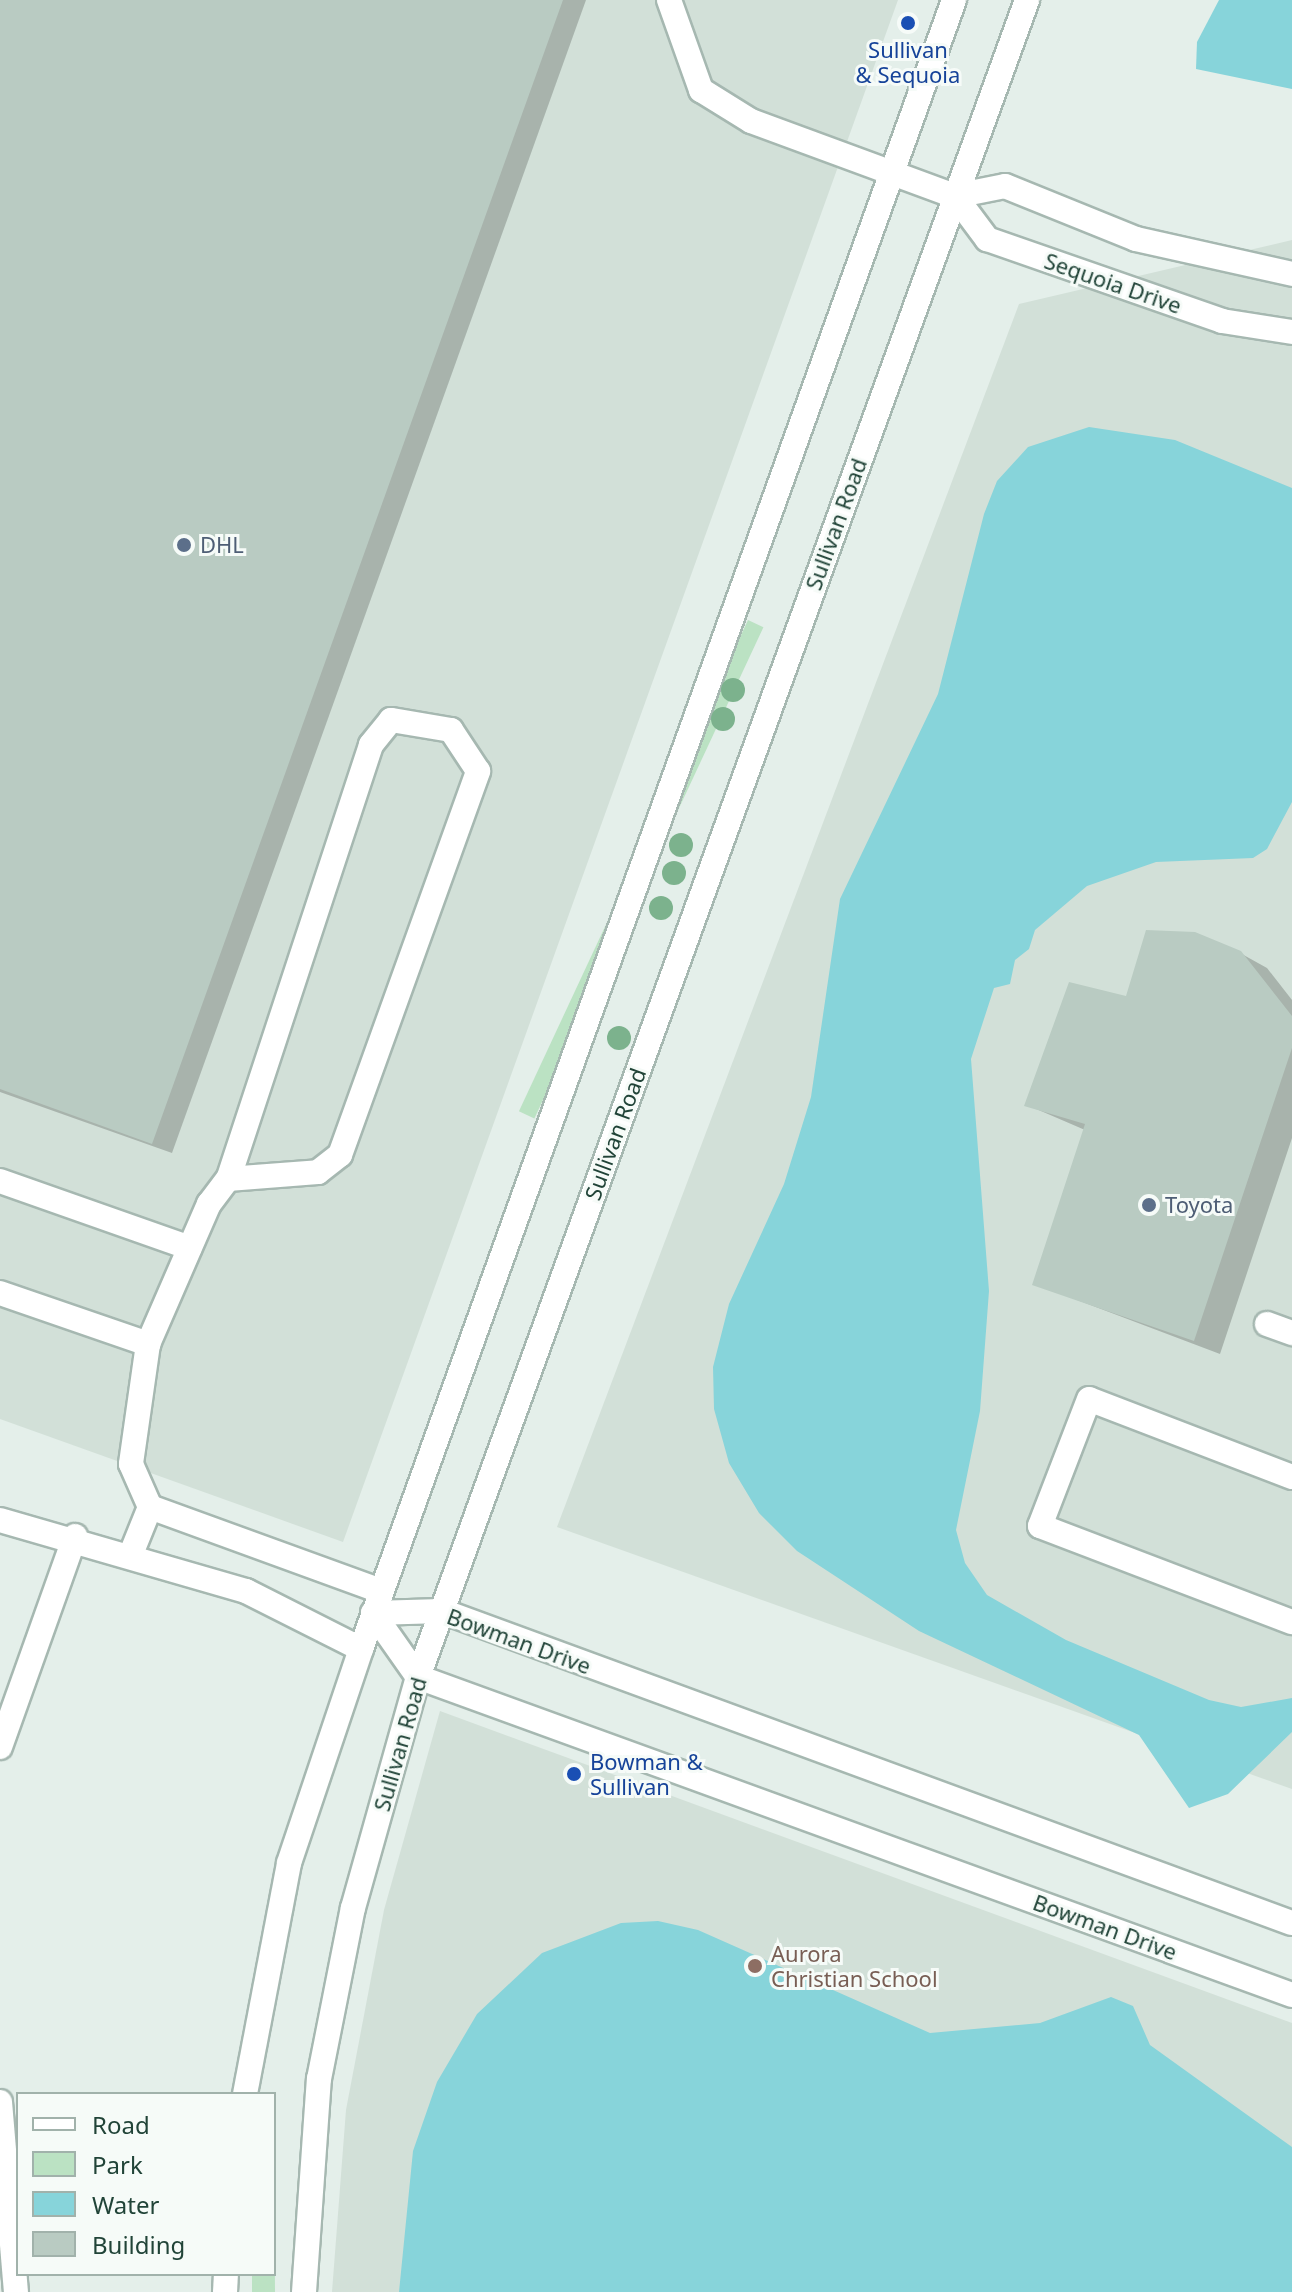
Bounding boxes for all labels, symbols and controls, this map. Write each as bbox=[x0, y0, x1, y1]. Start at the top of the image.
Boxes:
marker: Sullivan & Sequoia bbox=[899, 14, 917, 32]
place label: Sullivan & Sequoia bbox=[856, 36, 960, 88]
street label: Sequoia Drive bbox=[1041, 247, 1185, 319]
street label: Sullivan Road bbox=[800, 454, 872, 594]
place label: DHL bbox=[200, 532, 244, 558]
marker: DHL bbox=[175, 536, 193, 554]
street label: Sullivan Road bbox=[579, 1064, 651, 1204]
place label: Toyota bbox=[1165, 1192, 1233, 1218]
marker: Toyota bbox=[1140, 1196, 1158, 1214]
street label: Bowman Drive bbox=[443, 1603, 595, 1679]
street label: Sullivan Road bbox=[368, 1674, 432, 1814]
place label: Bowman & Sullivan bbox=[590, 1748, 703, 1800]
marker: Bowman & Sullivan bbox=[565, 1765, 583, 1783]
street label: Bowman Drive bbox=[1029, 1889, 1181, 1965]
place label: Aurora Christian School bbox=[771, 1940, 938, 1992]
marker: Aurora Christian School bbox=[746, 1957, 764, 1975]
legend bbox=[16, 2092, 276, 2276]
text: Road bbox=[92, 2108, 150, 2141]
text: Park bbox=[92, 2148, 143, 2181]
text: Water bbox=[92, 2188, 159, 2221]
text: Building bbox=[92, 2228, 185, 2261]

